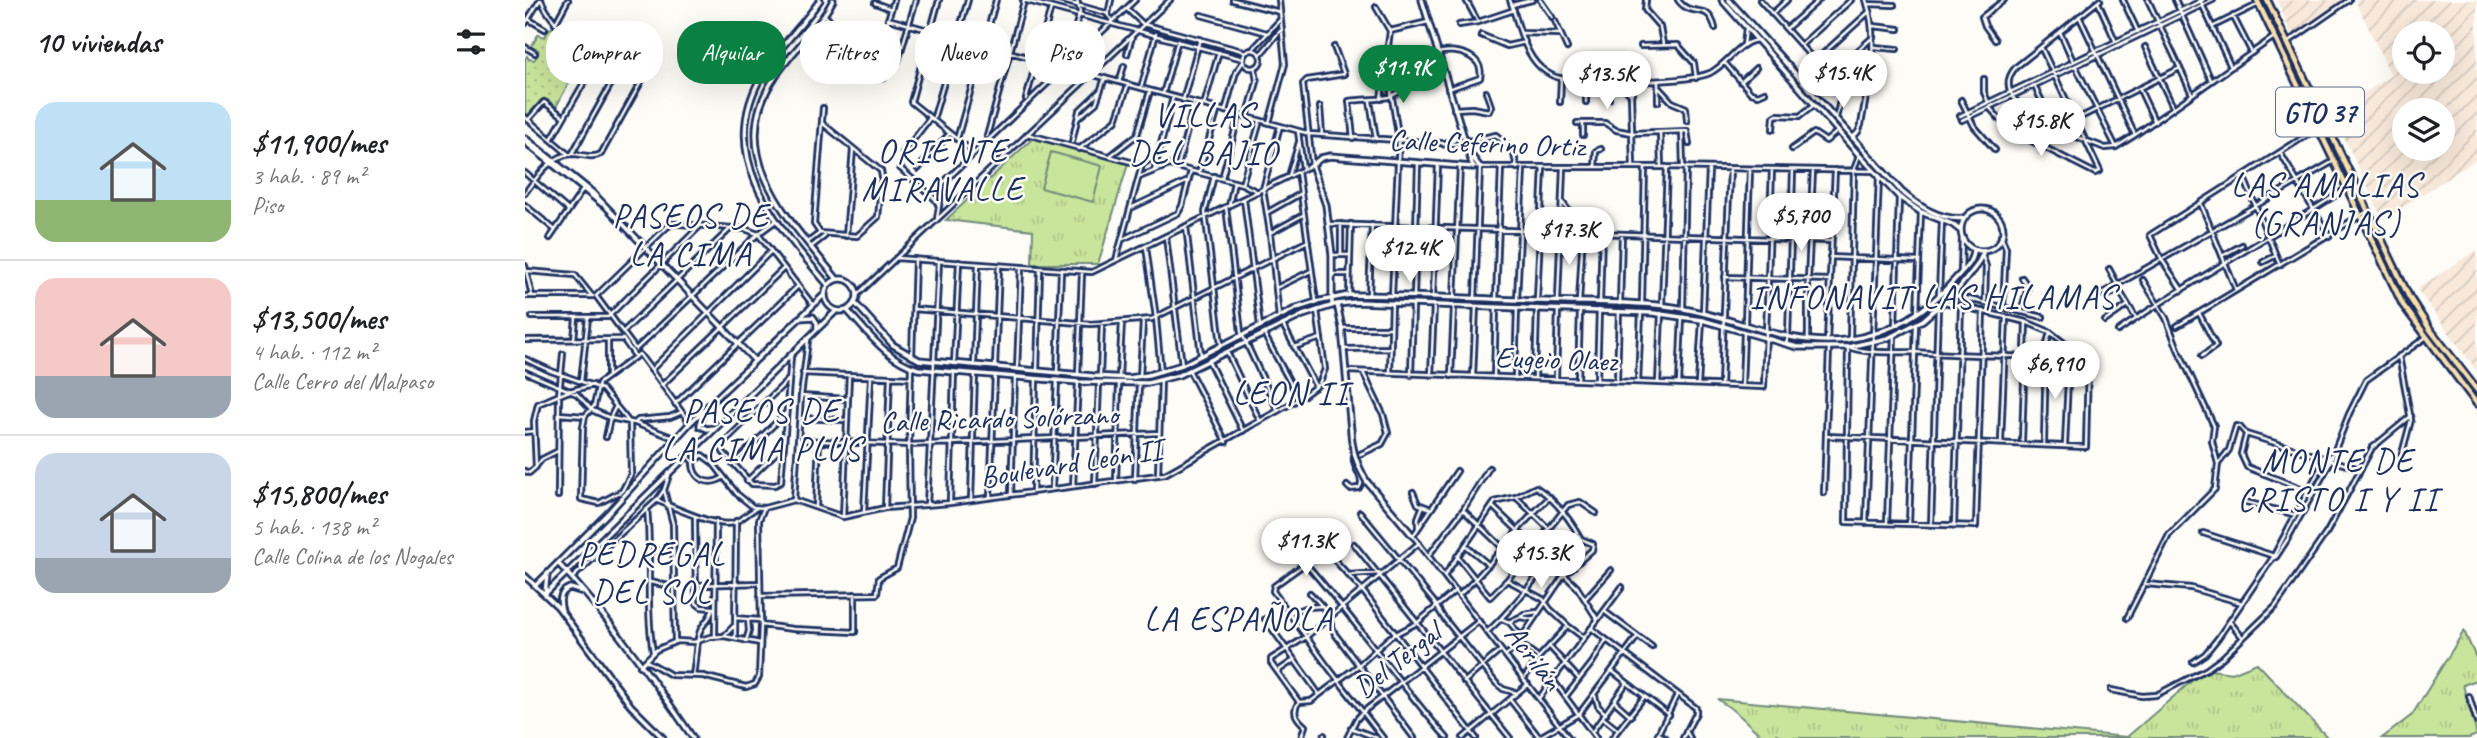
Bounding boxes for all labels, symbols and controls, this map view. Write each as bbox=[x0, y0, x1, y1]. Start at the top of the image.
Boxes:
chip: Comprar bbox=[546, 21, 663, 84]
chip: Alquilar bbox=[677, 21, 786, 84]
chip: Filtros bbox=[800, 21, 901, 84]
chip: Nuevo bbox=[915, 21, 1011, 84]
chip: Piso bbox=[1025, 21, 1105, 84]
map controls bbox=[2392, 21, 2455, 161]
button: locate bbox=[2392, 21, 2455, 84]
text: 10 viviendas bbox=[35, 23, 161, 61]
icon: filters bbox=[452, 23, 490, 61]
pin: $11.9K bbox=[1346, 46, 1460, 105]
pin: $15.4K bbox=[1786, 50, 1900, 110]
pin: $13.5K bbox=[1550, 52, 1664, 111]
text: $11.9K bbox=[1374, 53, 1432, 82]
text: $15.4K bbox=[1814, 58, 1872, 87]
text: $13.5K bbox=[1578, 59, 1636, 88]
road number: GTO 37 bbox=[2276, 88, 2364, 136]
district label: VILLAS DEL BAJIO bbox=[1129, 94, 1281, 174]
button: layers bbox=[2392, 98, 2455, 161]
pin: $15.8K bbox=[1984, 99, 2098, 158]
text: $15.8K bbox=[2012, 106, 2070, 135]
street label: Calle Ceferino Ortiz bbox=[1389, 121, 1588, 165]
text: $11,900/mes bbox=[252, 124, 386, 162]
icon: home bbox=[91, 130, 175, 214]
district label: ORIENTE MIRAVALLE bbox=[862, 130, 1027, 210]
text: 3 hab. · 89 m² bbox=[252, 162, 365, 191]
district label: LAS AMALIAS (GRANJAS) bbox=[2231, 164, 2425, 244]
text: Piso bbox=[252, 191, 283, 220]
pin: $5,700 bbox=[1744, 194, 1858, 253]
district label: PASEOS DE LA CIMA bbox=[612, 195, 772, 275]
text: $5,700 bbox=[1773, 201, 1829, 230]
pin: $17.3K bbox=[1512, 208, 1626, 267]
text: $17.3K bbox=[1540, 215, 1598, 244]
pin: $12.4K bbox=[1353, 226, 1467, 285]
text: $12.4K bbox=[1381, 233, 1439, 262]
district label: INFONAVIT LAS HILAMAS bbox=[1750, 276, 2120, 318]
text: $13,500/mes bbox=[252, 300, 386, 338]
icon: home bbox=[91, 306, 175, 390]
text: 4 hab. · 112 m² bbox=[252, 338, 376, 367]
street label: Eugeio Olaez bbox=[1494, 338, 1619, 380]
pin: $6,910 bbox=[1998, 342, 2112, 401]
text: $6,910 bbox=[2027, 349, 2083, 378]
text: Calle Cerro del Malpaso bbox=[252, 367, 433, 396]
district label: LEON II bbox=[1233, 372, 1354, 414]
district label: PASEOS DE LA CIMA PLUS bbox=[662, 390, 866, 470]
street label: Calle Ricardo Solórzano bbox=[879, 395, 1122, 441]
street label: Boulevard León II bbox=[977, 429, 1171, 496]
district label: MONTE DE CRISTO I Y II bbox=[2238, 440, 2443, 520]
text: $15,800/mes bbox=[252, 475, 386, 513]
icon: home bbox=[91, 481, 175, 565]
text: 5 hab. · 138 m² bbox=[252, 513, 376, 542]
pin: $11.3K bbox=[1249, 518, 1363, 578]
text: $11.3K bbox=[1277, 526, 1335, 555]
pin: $15.3K bbox=[1484, 530, 1598, 590]
district label: PEDREGAL DEL SOL bbox=[578, 533, 726, 613]
text: $15.3K bbox=[1512, 538, 1570, 567]
text: Calle Colina de los Nogales bbox=[252, 542, 452, 571]
district label: LA ESPAÑOLA bbox=[1144, 598, 1334, 640]
street label: Del Tergal bbox=[1346, 611, 1452, 706]
street label: Acrilán bbox=[1496, 616, 1573, 699]

